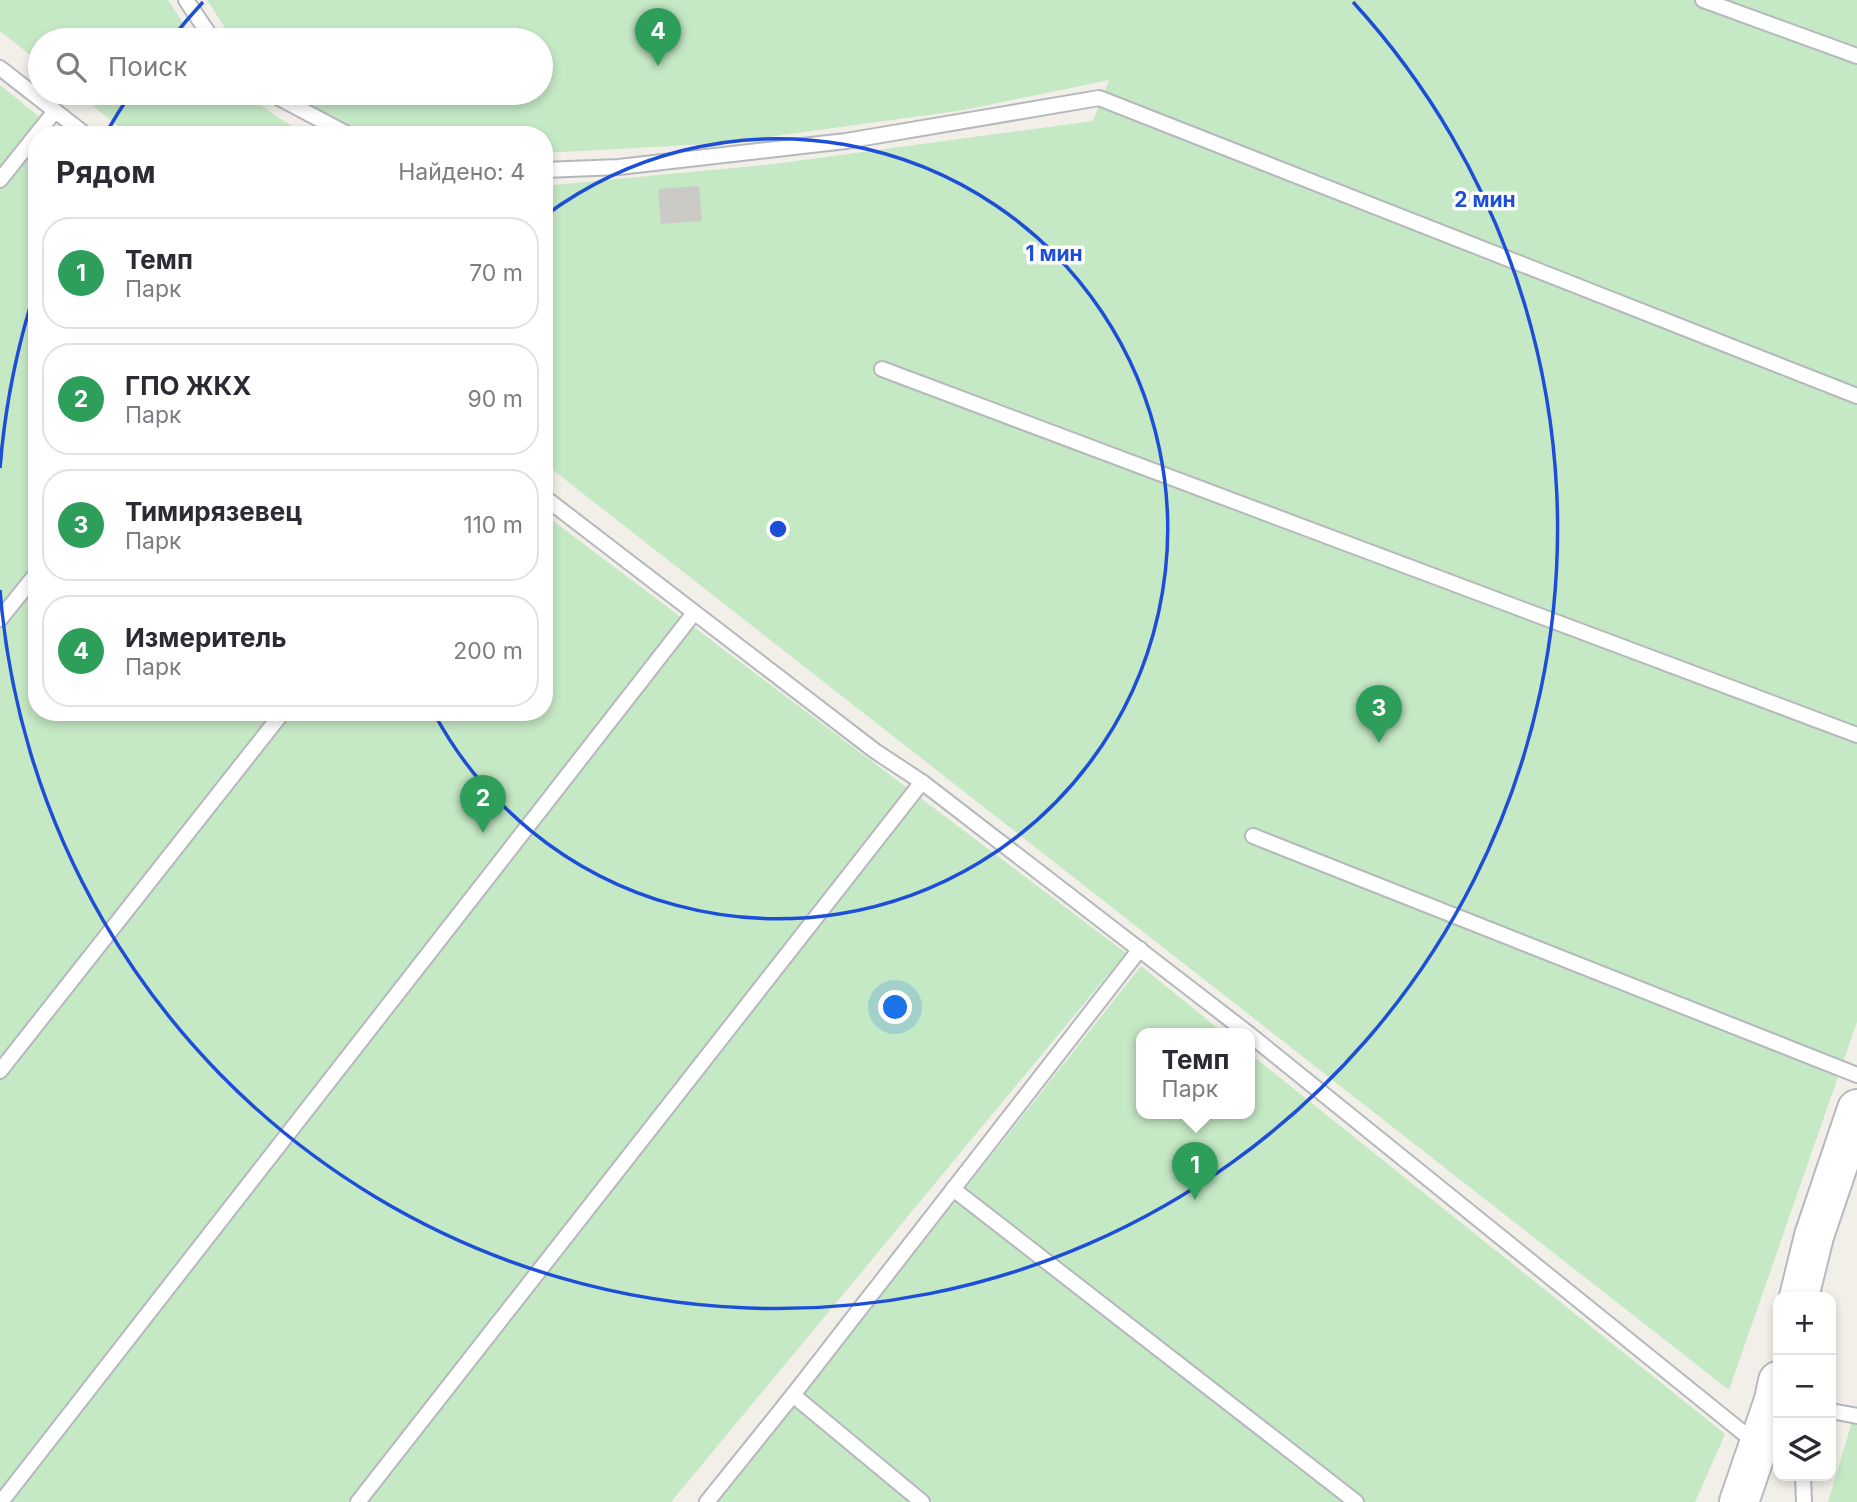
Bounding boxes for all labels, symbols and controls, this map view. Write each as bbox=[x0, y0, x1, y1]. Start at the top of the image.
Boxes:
pin: 4 bbox=[635, 8, 681, 66]
search box bbox=[28, 28, 553, 105]
icon: search bbox=[52, 48, 90, 86]
text: Поиск bbox=[108, 51, 187, 82]
text: Рядом bbox=[56, 154, 156, 190]
text: Найдено: 4 bbox=[398, 158, 525, 186]
text: 2 мин bbox=[1454, 187, 1516, 212]
text: 1 мин bbox=[1025, 241, 1083, 266]
text: Темп bbox=[125, 244, 193, 275]
text: 1 bbox=[76, 259, 86, 287]
text: 70 m bbox=[469, 259, 523, 287]
text: Парк bbox=[125, 275, 182, 303]
text: ГПО ЖКХ bbox=[125, 370, 251, 401]
text: 2 bbox=[74, 385, 88, 413]
text: 90 m bbox=[468, 385, 523, 413]
text: Парк bbox=[125, 401, 182, 429]
text: Тимирязевец bbox=[125, 496, 302, 527]
text: 3 bbox=[74, 511, 88, 539]
text: 110 m bbox=[463, 511, 523, 539]
centre of rings bbox=[766, 517, 790, 541]
text: Парк bbox=[125, 527, 182, 555]
text: Измеритель bbox=[125, 622, 287, 653]
text: 4 bbox=[73, 637, 89, 665]
text: 200 m bbox=[453, 637, 523, 665]
text: Парк bbox=[125, 653, 182, 681]
pin: 3 bbox=[1356, 685, 1402, 743]
pin: 2 bbox=[460, 775, 506, 833]
your location bbox=[878, 990, 912, 1024]
popup bbox=[1136, 1028, 1255, 1119]
text: Темп bbox=[1162, 1044, 1229, 1075]
text: Парк bbox=[1162, 1075, 1218, 1103]
pin: 1 bbox=[1172, 1142, 1218, 1200]
map controls bbox=[1773, 1292, 1836, 1481]
button: + bbox=[1773, 1292, 1836, 1355]
button: − bbox=[1773, 1355, 1836, 1418]
button: layers bbox=[1773, 1418, 1836, 1481]

